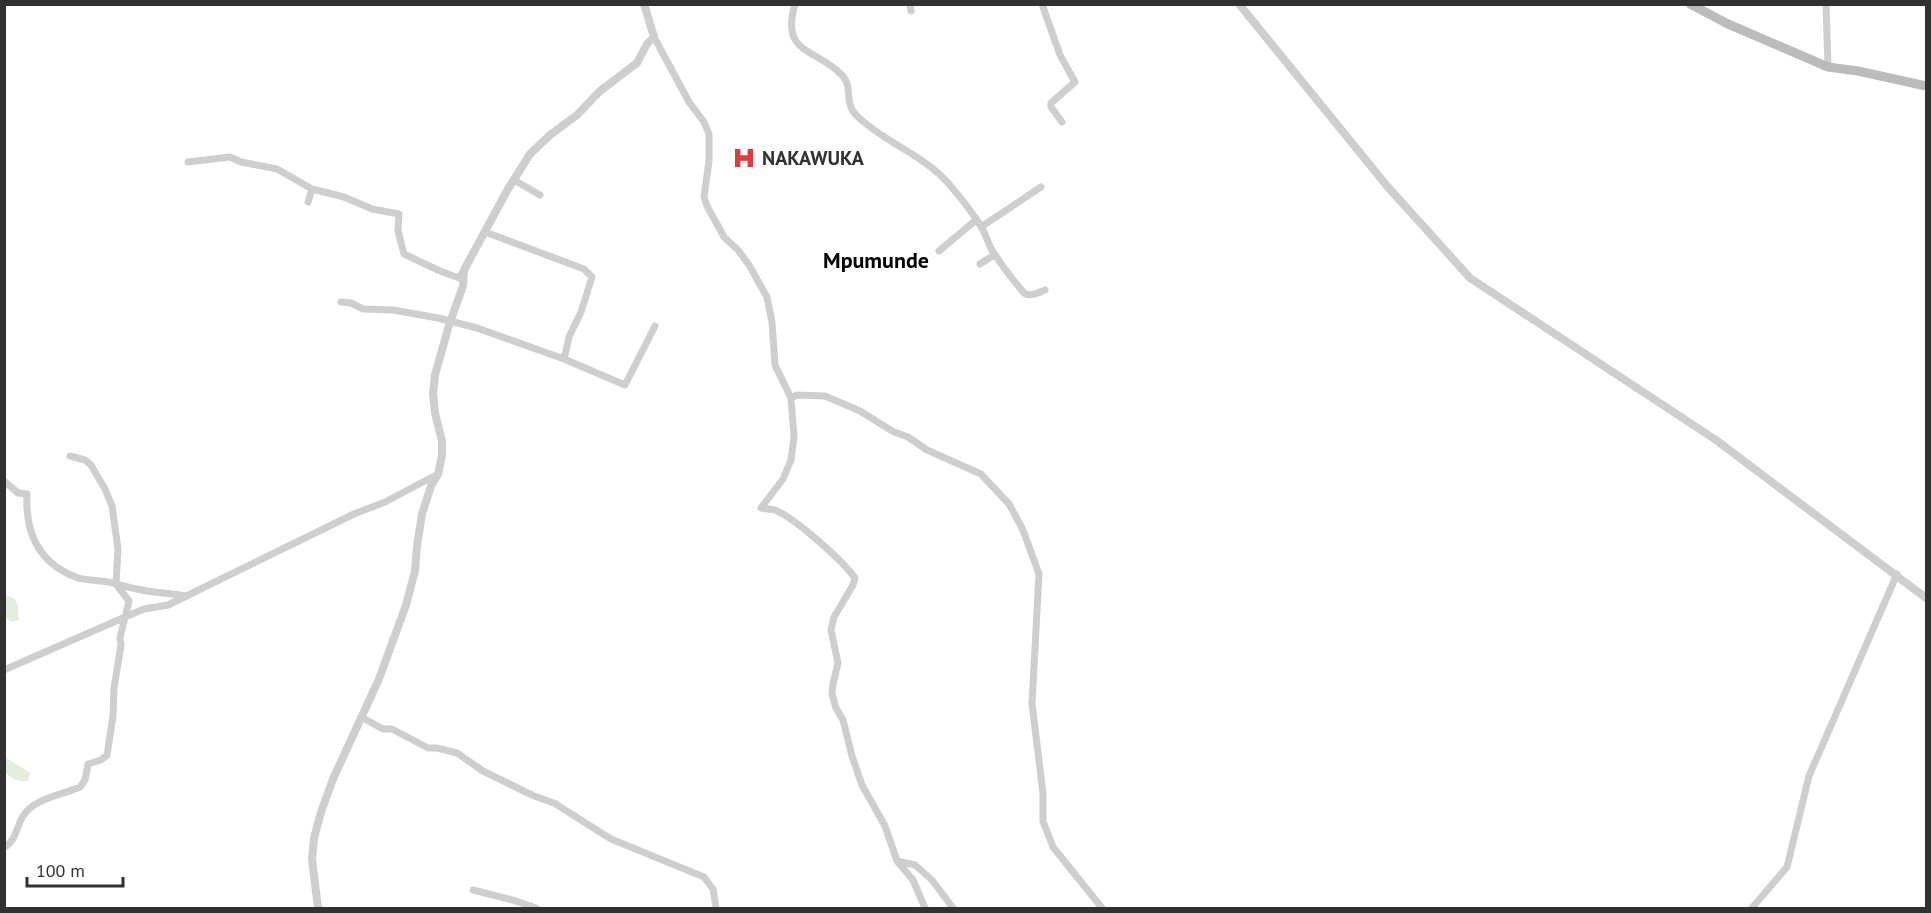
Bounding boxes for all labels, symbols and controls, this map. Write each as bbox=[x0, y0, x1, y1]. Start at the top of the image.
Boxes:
hospital icon: NAKAWUKA bbox=[731, 145, 757, 171]
place label: NAKAWUKA bbox=[762, 145, 865, 171]
district label: Mpumunde bbox=[823, 246, 929, 274]
scale bar bbox=[27, 850, 123, 888]
text: 100 m bbox=[36, 859, 85, 882]

